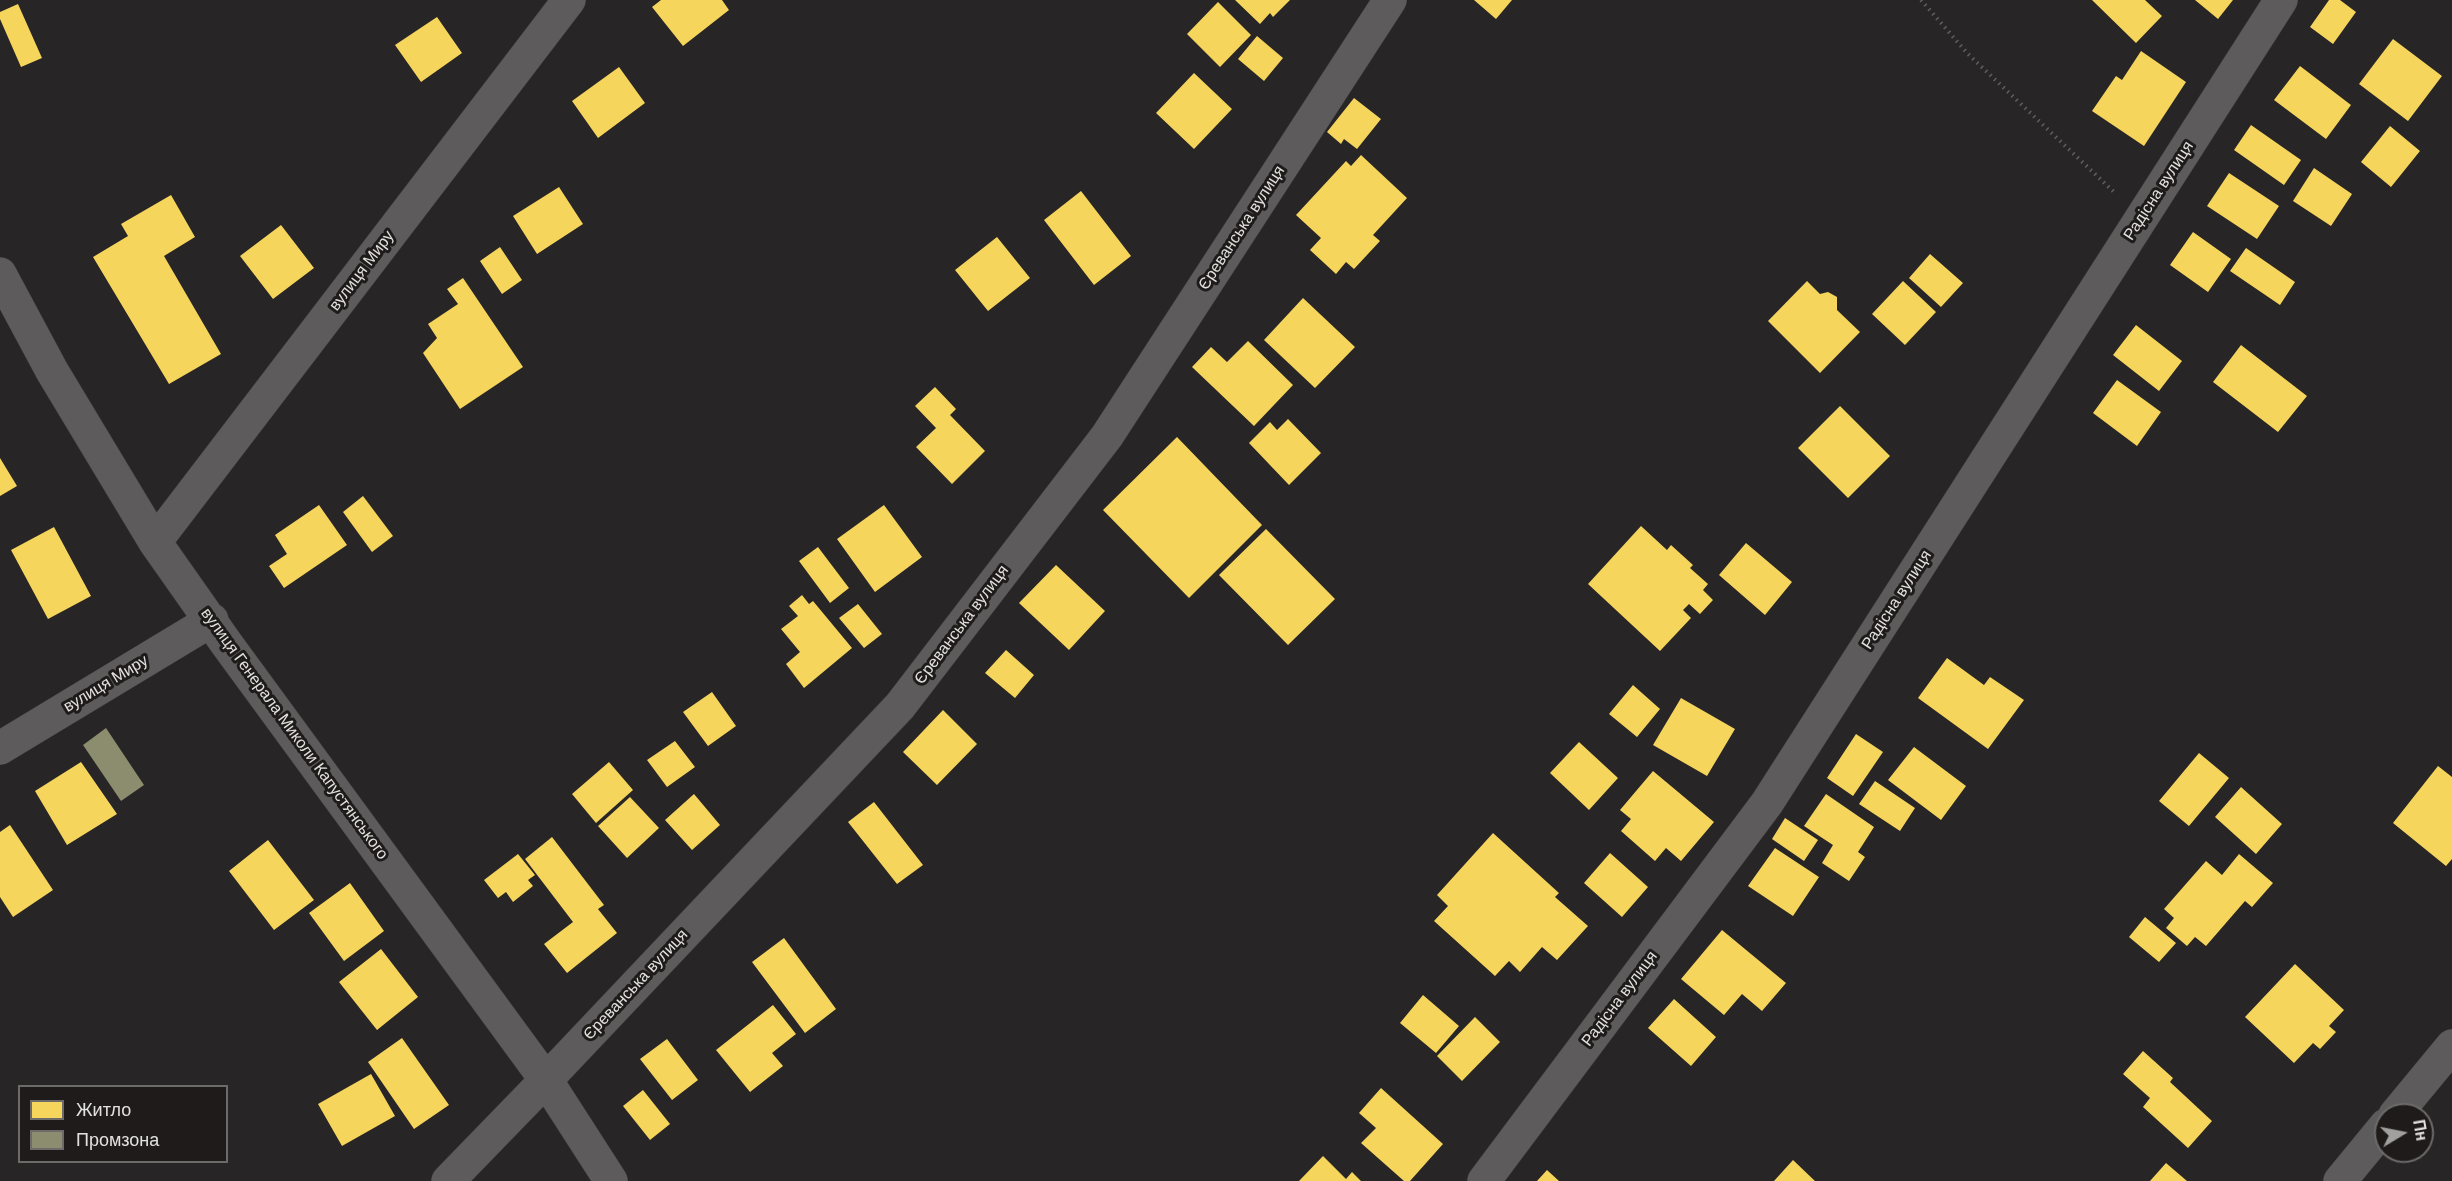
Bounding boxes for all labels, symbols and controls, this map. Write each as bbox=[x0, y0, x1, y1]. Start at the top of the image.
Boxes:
street label: Радісна вулиця bbox=[2120, 138, 2198, 244]
street label: Єреванська вулиця bbox=[1195, 162, 1289, 294]
street label: вулиця Миру bbox=[326, 227, 398, 315]
street label: Радісна вулиця bbox=[1858, 547, 1936, 653]
street label: Єреванська вулиця bbox=[911, 562, 1013, 688]
street label: вулиця Генерала Миколи Капустянського bbox=[196, 605, 392, 863]
street label: вулиця Миру bbox=[60, 651, 152, 717]
street label: Єреванська вулиця bbox=[580, 926, 692, 1044]
street label: Радісна вулиця bbox=[1578, 948, 1662, 1050]
legend bbox=[18, 1085, 228, 1163]
text: Житло bbox=[76, 1100, 131, 1120]
north arrow bbox=[2374, 1103, 2434, 1163]
text: Пн bbox=[2410, 1118, 2430, 1142]
text: Промзона bbox=[76, 1130, 159, 1150]

